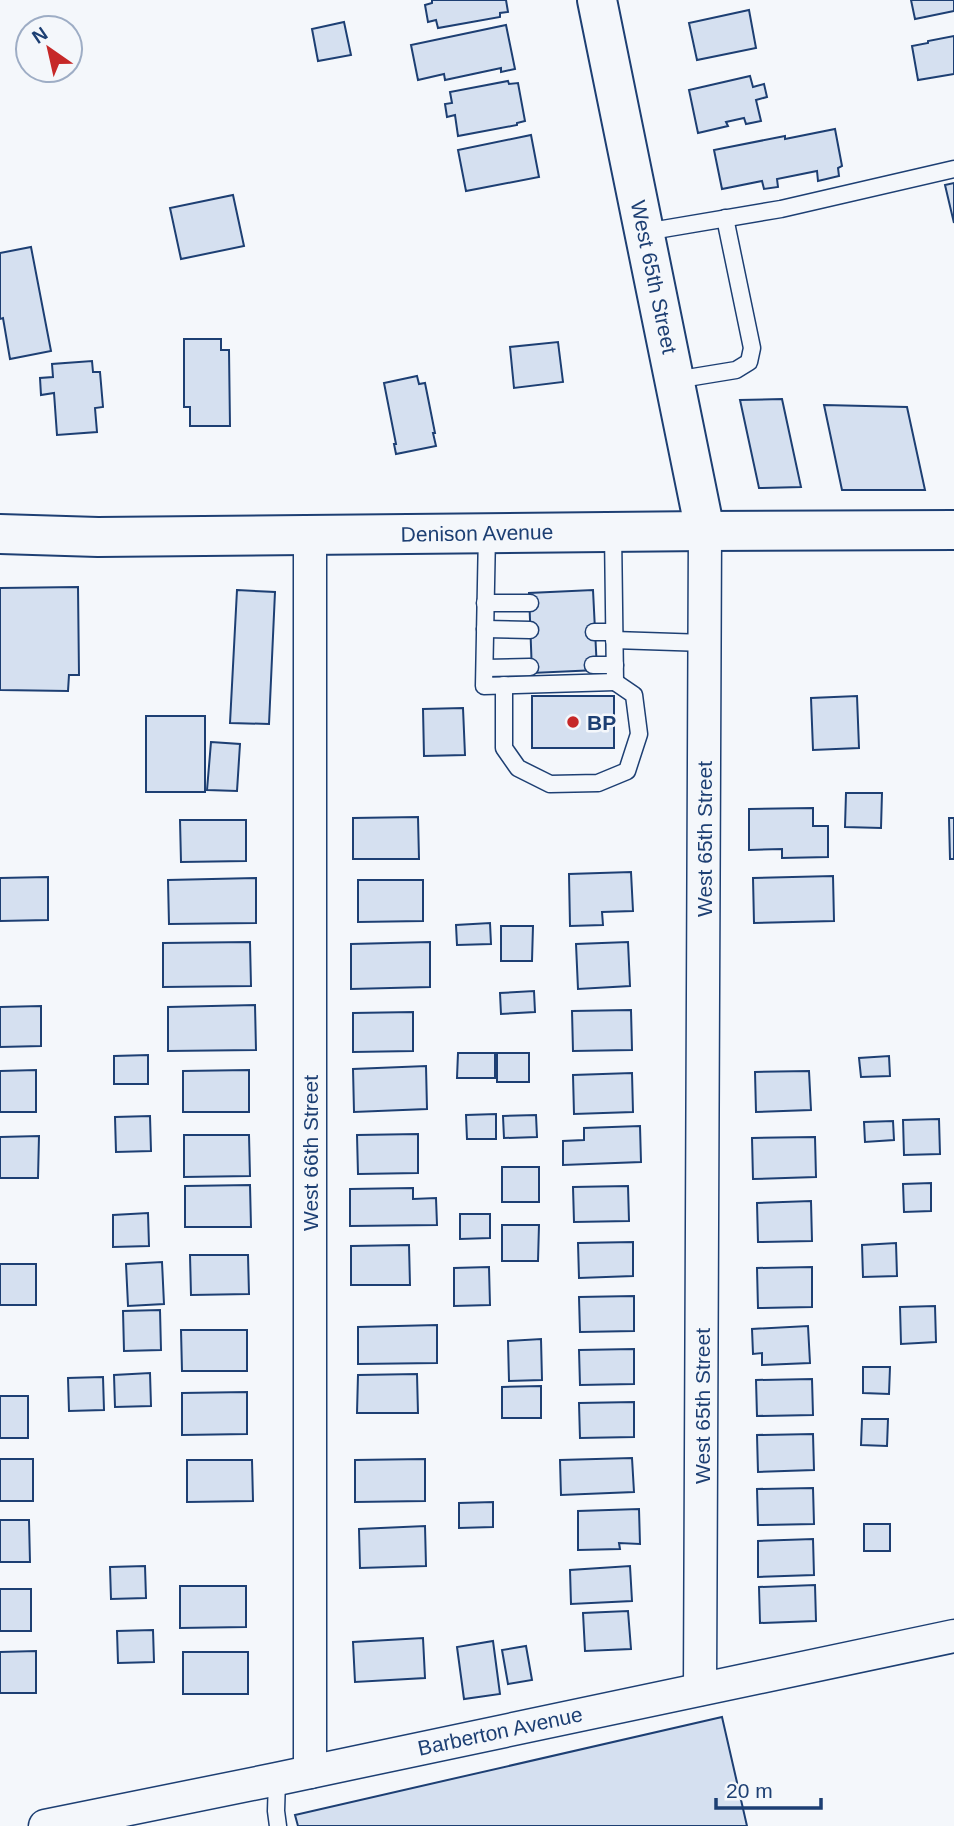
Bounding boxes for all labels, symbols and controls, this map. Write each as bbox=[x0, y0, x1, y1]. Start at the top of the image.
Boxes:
north arrow bbox=[14, 14, 84, 84]
text: N bbox=[28, 23, 51, 48]
street label: West 65th Street bbox=[627, 198, 682, 356]
street label: Denison Avenue bbox=[401, 520, 553, 546]
place label: BP bbox=[587, 711, 616, 734]
marker: BP bbox=[565, 714, 581, 730]
street label: West 65th Street bbox=[693, 761, 716, 917]
street label: West 66th Street bbox=[299, 1075, 322, 1231]
street label: West 65th Street bbox=[691, 1328, 714, 1484]
street label: Barberton Avenue bbox=[416, 1702, 584, 1760]
scale bar bbox=[716, 1766, 821, 1810]
text: 20 m bbox=[726, 1779, 773, 1802]

